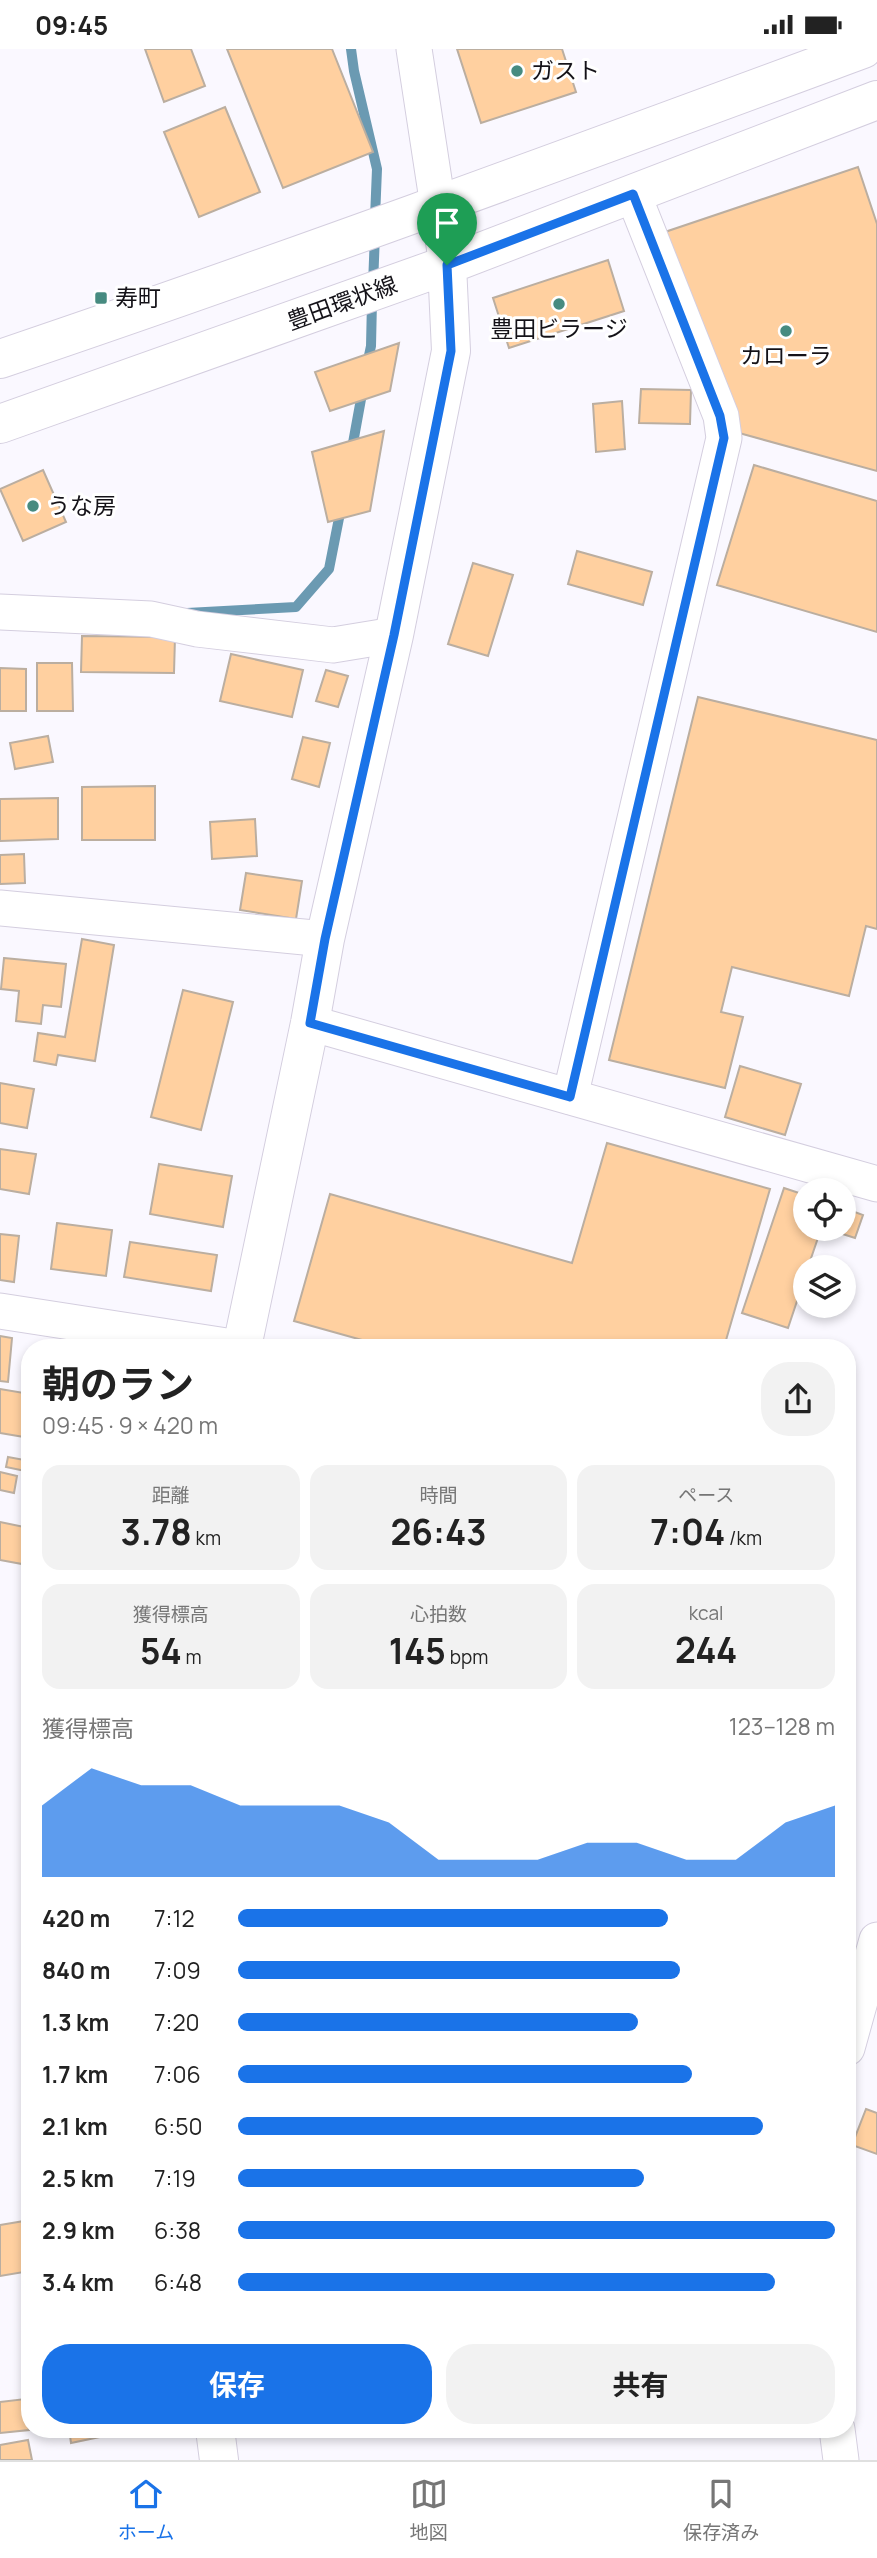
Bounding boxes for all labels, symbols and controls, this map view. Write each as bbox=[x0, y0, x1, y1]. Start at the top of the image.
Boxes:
text: 09:45 bbox=[35, 7, 108, 43]
place label: ガスト bbox=[531, 54, 600, 86]
marker: ガスト bbox=[509, 63, 525, 79]
pin bbox=[417, 193, 477, 265]
icon: arrive bbox=[428, 204, 466, 242]
street label: 豊田環状線 bbox=[282, 267, 401, 337]
place label: 寿町 bbox=[115, 281, 161, 313]
marker: 寿町 bbox=[93, 290, 109, 306]
marker: 豊田ビラージ bbox=[551, 296, 567, 312]
place label: 豊田ビラージ bbox=[490, 312, 628, 344]
marker: カローラ bbox=[778, 323, 794, 339]
place label: カローラ bbox=[740, 339, 832, 371]
place label: うな房 bbox=[47, 489, 116, 521]
marker: うな房 bbox=[25, 498, 41, 514]
map controls bbox=[793, 1178, 856, 1318]
button: locate bbox=[793, 1178, 856, 1241]
button: layers bbox=[793, 1255, 856, 1318]
text: 朝のラン bbox=[42, 1357, 194, 1409]
button: share bbox=[761, 1362, 835, 1436]
text: 09:45 · 9 × 420 m bbox=[42, 1409, 218, 1441]
text: 距離 bbox=[152, 1482, 190, 1508]
text: 時間 bbox=[419, 1482, 458, 1508]
text: ペース bbox=[678, 1482, 734, 1508]
text: 3.78 bbox=[121, 1508, 192, 1556]
text: 26:43 bbox=[390, 1508, 487, 1556]
text: 7:04 bbox=[650, 1508, 725, 1556]
text: km bbox=[192, 1525, 221, 1551]
text: /km bbox=[725, 1525, 762, 1551]
text: kcal bbox=[689, 1600, 724, 1626]
text: 獲得標高 bbox=[133, 1601, 209, 1627]
text: 心拍数 bbox=[410, 1601, 467, 1627]
text: 244 bbox=[675, 1626, 737, 1674]
text: 54 bbox=[140, 1627, 182, 1675]
text: 145 bbox=[389, 1627, 446, 1675]
text: m bbox=[182, 1644, 202, 1670]
text: bpm bbox=[446, 1644, 488, 1670]
text: 123–128 m bbox=[729, 1710, 835, 1742]
text: 獲得標高 bbox=[42, 1712, 134, 1744]
text: 420 m bbox=[42, 1902, 110, 1934]
text: 7:12 bbox=[154, 1902, 195, 1934]
text: 840 m bbox=[42, 1954, 111, 1986]
text: 7:09 bbox=[154, 1954, 201, 1986]
text: 1.3 km bbox=[42, 2006, 109, 2038]
text: 7:20 bbox=[154, 2006, 200, 2038]
text: 1.7 km bbox=[42, 2058, 108, 2090]
text: 7:06 bbox=[154, 2058, 201, 2090]
text: 2.1 km bbox=[42, 2110, 108, 2142]
text: 6:50 bbox=[154, 2110, 202, 2142]
text: 2.5 km bbox=[42, 2162, 114, 2194]
text: 7:19 bbox=[154, 2162, 196, 2194]
text: 2.9 km bbox=[42, 2214, 115, 2246]
text: 6:38 bbox=[154, 2214, 201, 2246]
text: 3.4 km bbox=[42, 2266, 114, 2298]
text: 6:48 bbox=[154, 2266, 202, 2298]
button: 保存 bbox=[42, 2344, 432, 2424]
button: 共有 bbox=[446, 2344, 835, 2424]
tab: ホーム bbox=[118, 2475, 174, 2545]
tab: 地図 bbox=[410, 2475, 448, 2545]
tab: 保存済み bbox=[683, 2475, 759, 2545]

